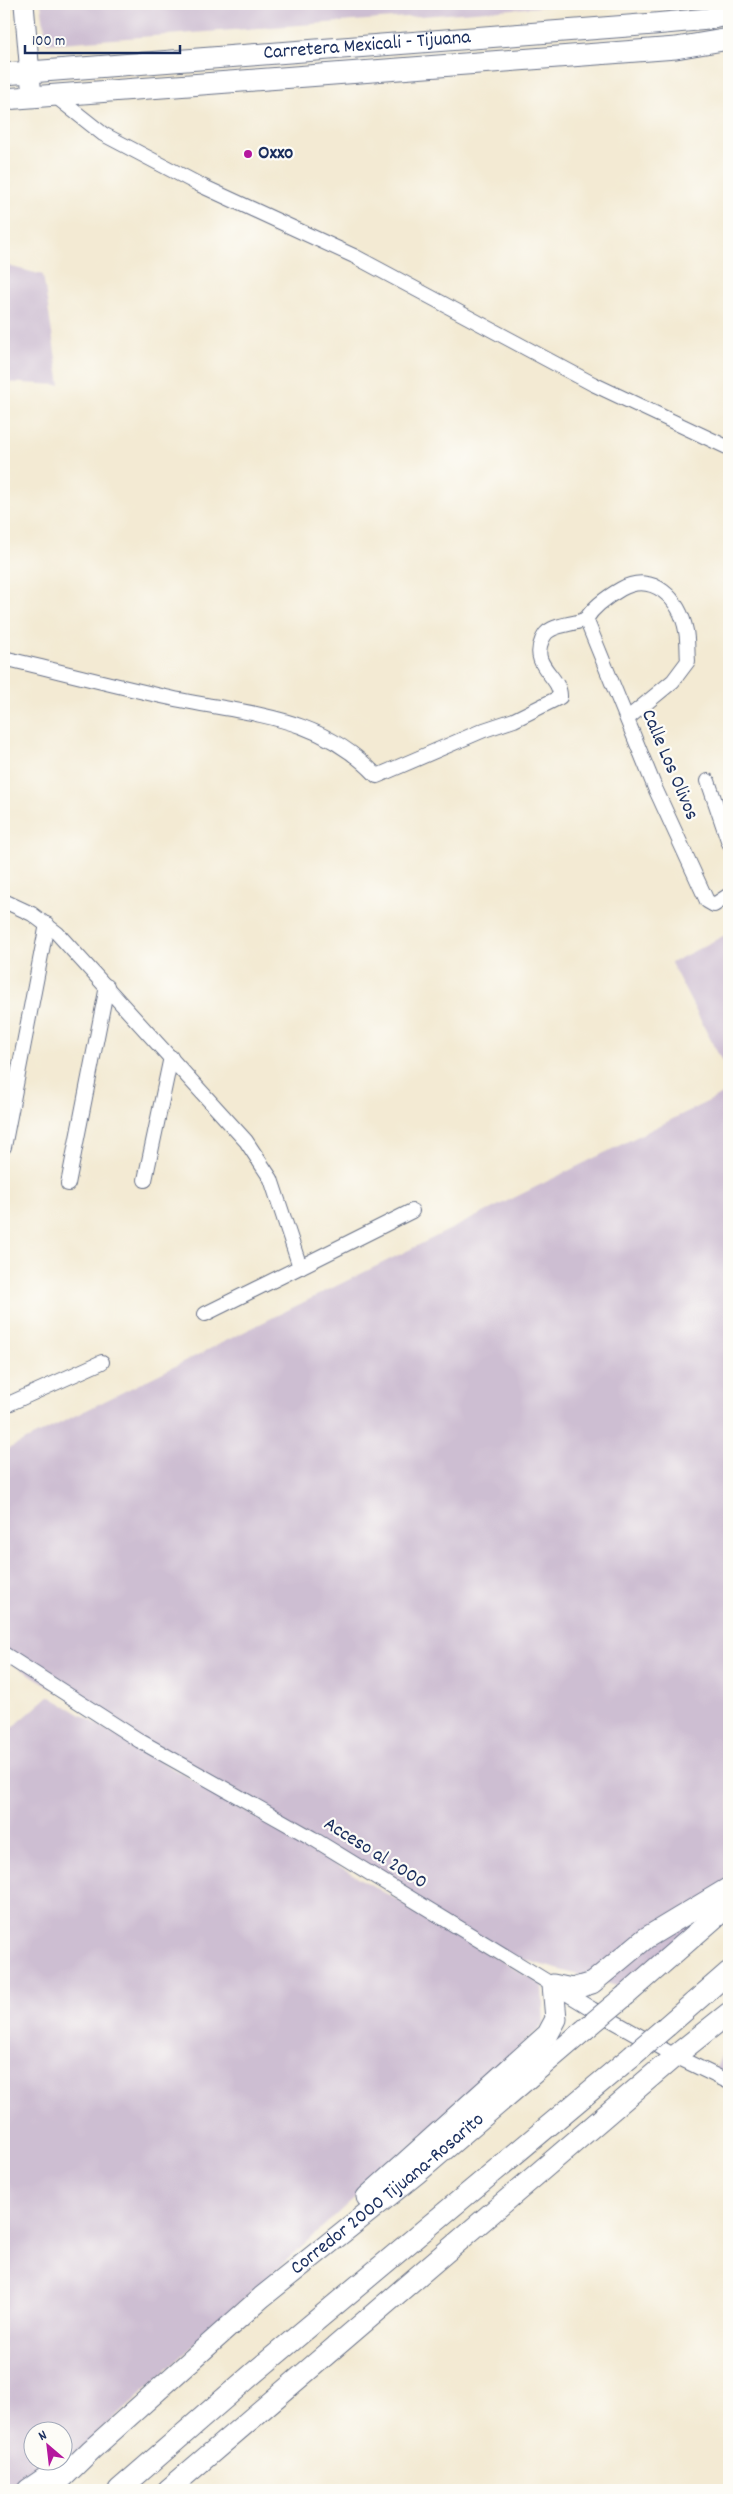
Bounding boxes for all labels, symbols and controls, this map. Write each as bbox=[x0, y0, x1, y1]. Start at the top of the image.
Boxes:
scale bar bbox=[25, 22, 180, 54]
street label: Carretera Mexicali - Tijuana bbox=[262, 24, 472, 68]
text: 100 m bbox=[32, 31, 65, 53]
place label: Oxxo bbox=[258, 140, 293, 168]
marker: Oxxo bbox=[242, 148, 254, 160]
street label: Calle Los Olivos bbox=[633, 705, 705, 825]
street label: Acceso al 2000 bbox=[318, 1811, 432, 1897]
street label: Corredor 2000 Tijuana-Rosarito bbox=[285, 2107, 491, 2283]
north arrow bbox=[22, 2422, 72, 2472]
text: N bbox=[35, 2426, 51, 2447]

